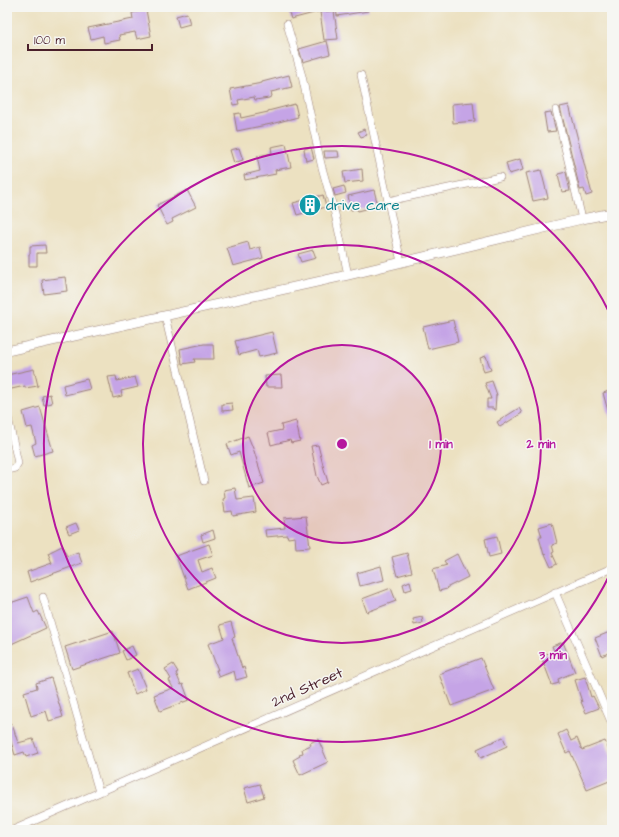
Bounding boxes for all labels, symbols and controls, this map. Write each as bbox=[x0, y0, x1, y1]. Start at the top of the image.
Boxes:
scale bar bbox=[28, 26, 152, 52]
text: 100 m bbox=[34, 32, 65, 49]
building icon: drive care bbox=[297, 192, 323, 218]
place label: drive care bbox=[326, 195, 400, 216]
text: 1 min bbox=[429, 436, 453, 453]
text: 2 min bbox=[526, 436, 555, 453]
centre of rings bbox=[335, 437, 349, 451]
text: 3 min bbox=[538, 647, 567, 664]
street label: 2nd Street bbox=[268, 662, 346, 713]

